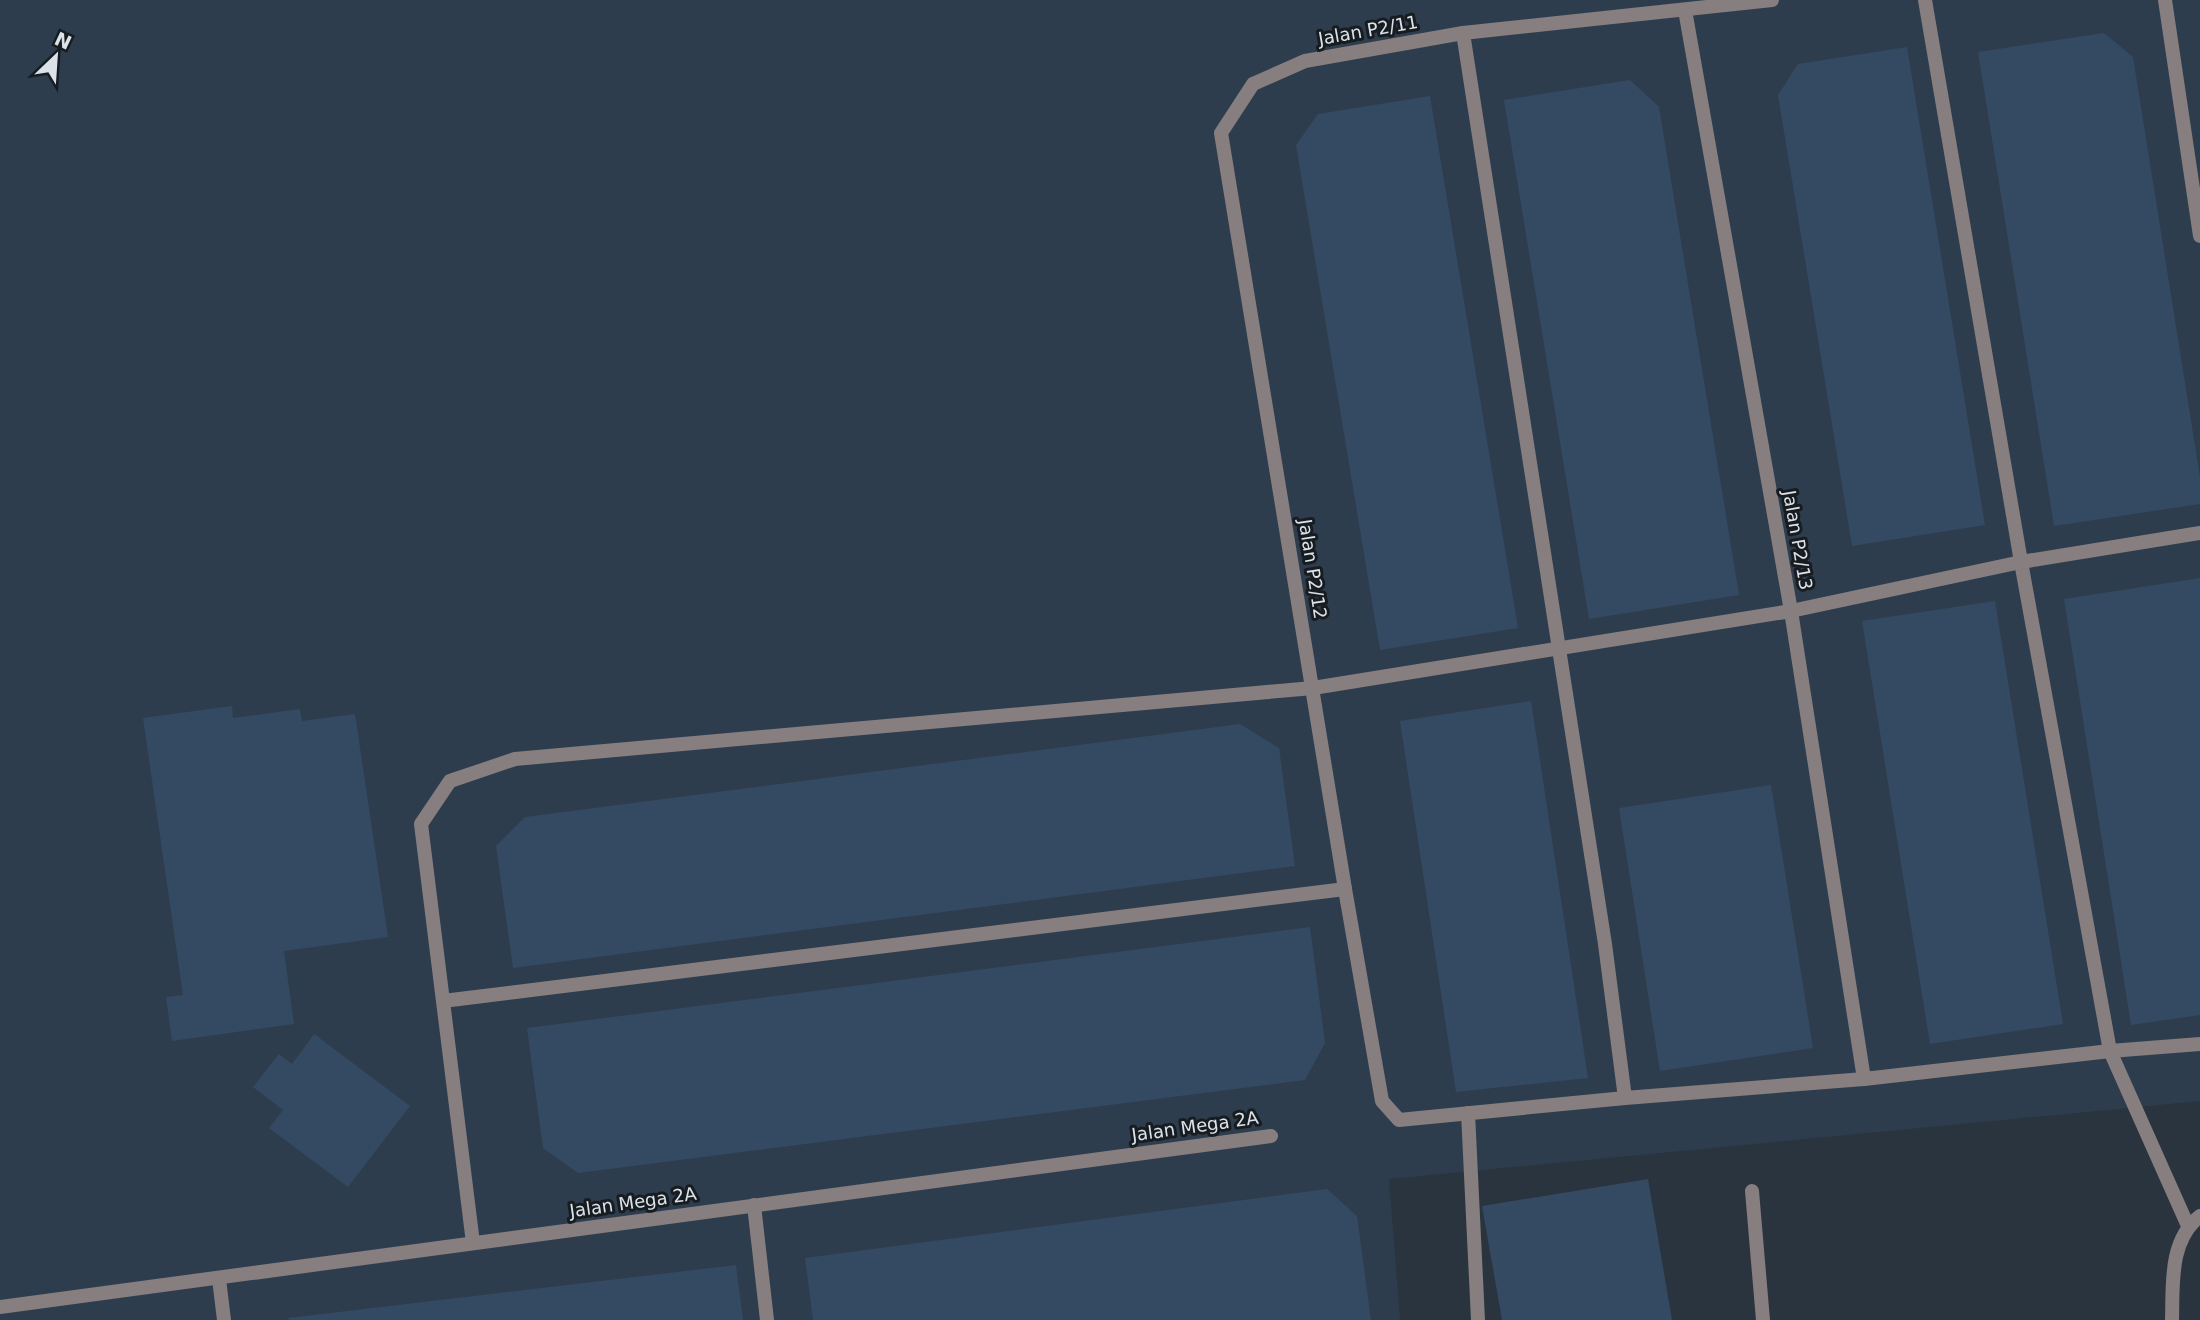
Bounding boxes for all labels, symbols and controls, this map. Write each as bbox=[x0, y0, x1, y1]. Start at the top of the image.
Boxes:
street label: Jalan P2/11 bbox=[1316, 11, 1419, 49]
north arrow bbox=[21, 21, 91, 91]
text: N bbox=[51, 27, 75, 54]
street label: Jalan P2/13 bbox=[1779, 488, 1817, 591]
street label: Jalan P2/12 bbox=[1295, 517, 1331, 620]
street label: Jalan Mega 2A bbox=[1129, 1107, 1261, 1145]
street label: Jalan Mega 2A bbox=[567, 1183, 699, 1221]

